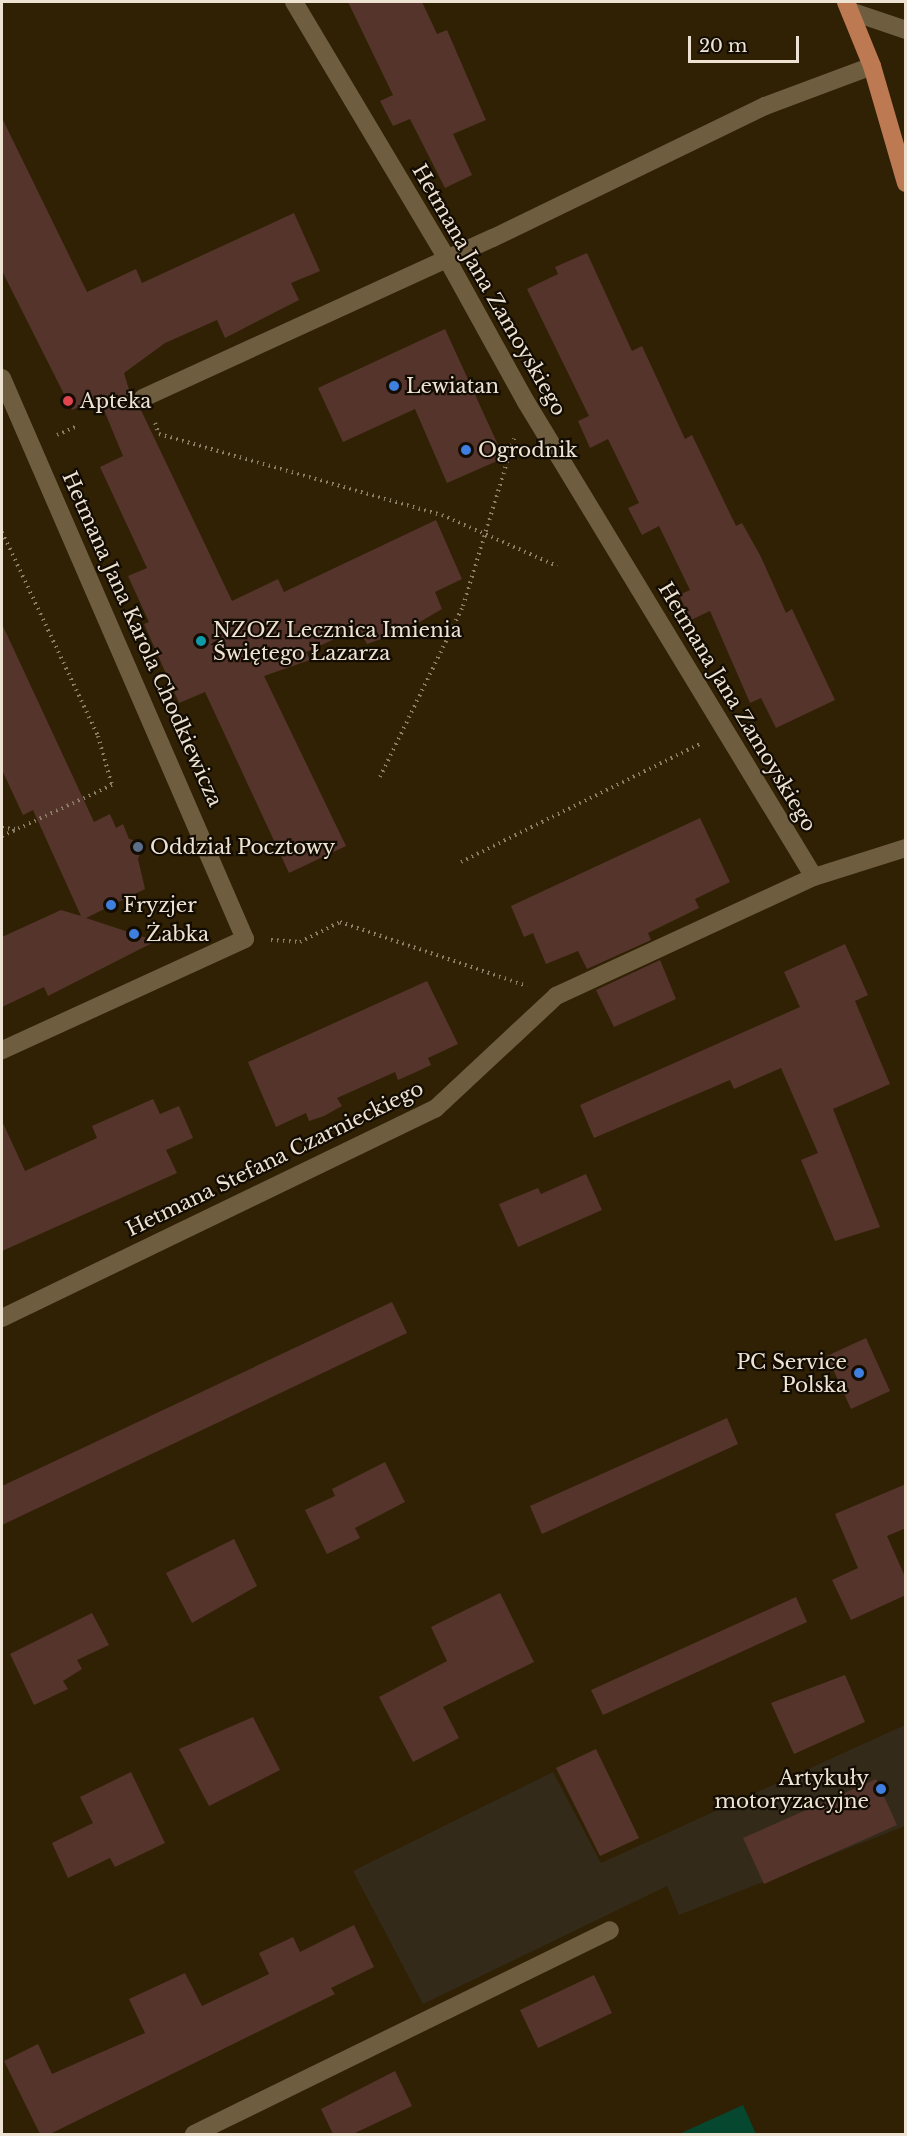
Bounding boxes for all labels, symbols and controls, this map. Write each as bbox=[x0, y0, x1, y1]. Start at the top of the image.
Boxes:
scale bar bbox=[691, 24, 802, 62]
text: 20 m bbox=[699, 35, 747, 57]
street label: Hetmana Jana Zamoyskiego bbox=[407, 160, 571, 420]
place label: Lewiatan bbox=[406, 374, 499, 398]
marker: Lewiatan bbox=[387, 379, 401, 393]
place label: Apteka bbox=[80, 389, 151, 413]
marker: Apteka bbox=[61, 394, 75, 408]
place label: Ogrodnik bbox=[478, 438, 578, 462]
marker: Ogrodnik bbox=[459, 443, 473, 457]
street label: Hetmana Jana Karola Chodkiewicza bbox=[57, 467, 227, 811]
street label: Hetmana Jana Zamoyskiego bbox=[653, 578, 821, 836]
place label: NZOZ Lecznica Imienia Świętego Łazarza bbox=[213, 618, 462, 665]
marker: NZOZ Lecznica Imienia Świętego Łazarza bbox=[194, 634, 208, 648]
place label: Oddział Pocztowy bbox=[150, 835, 335, 859]
marker: Oddział Pocztowy bbox=[131, 840, 145, 854]
place label: Fryzjer bbox=[123, 893, 197, 917]
marker: Fryzjer bbox=[104, 898, 118, 912]
place label: Żabka bbox=[146, 922, 209, 946]
marker: Żabka bbox=[127, 927, 141, 941]
street label: Hetmana Stefana Czarnieckiego bbox=[122, 1076, 428, 1242]
place label: PC Service Polska bbox=[736, 1350, 847, 1397]
marker: PC Service Polska bbox=[852, 1366, 866, 1380]
place label: Artykuły motoryzacyjne bbox=[714, 1766, 869, 1813]
marker: Artykuły motoryzacyjne bbox=[874, 1782, 888, 1796]

